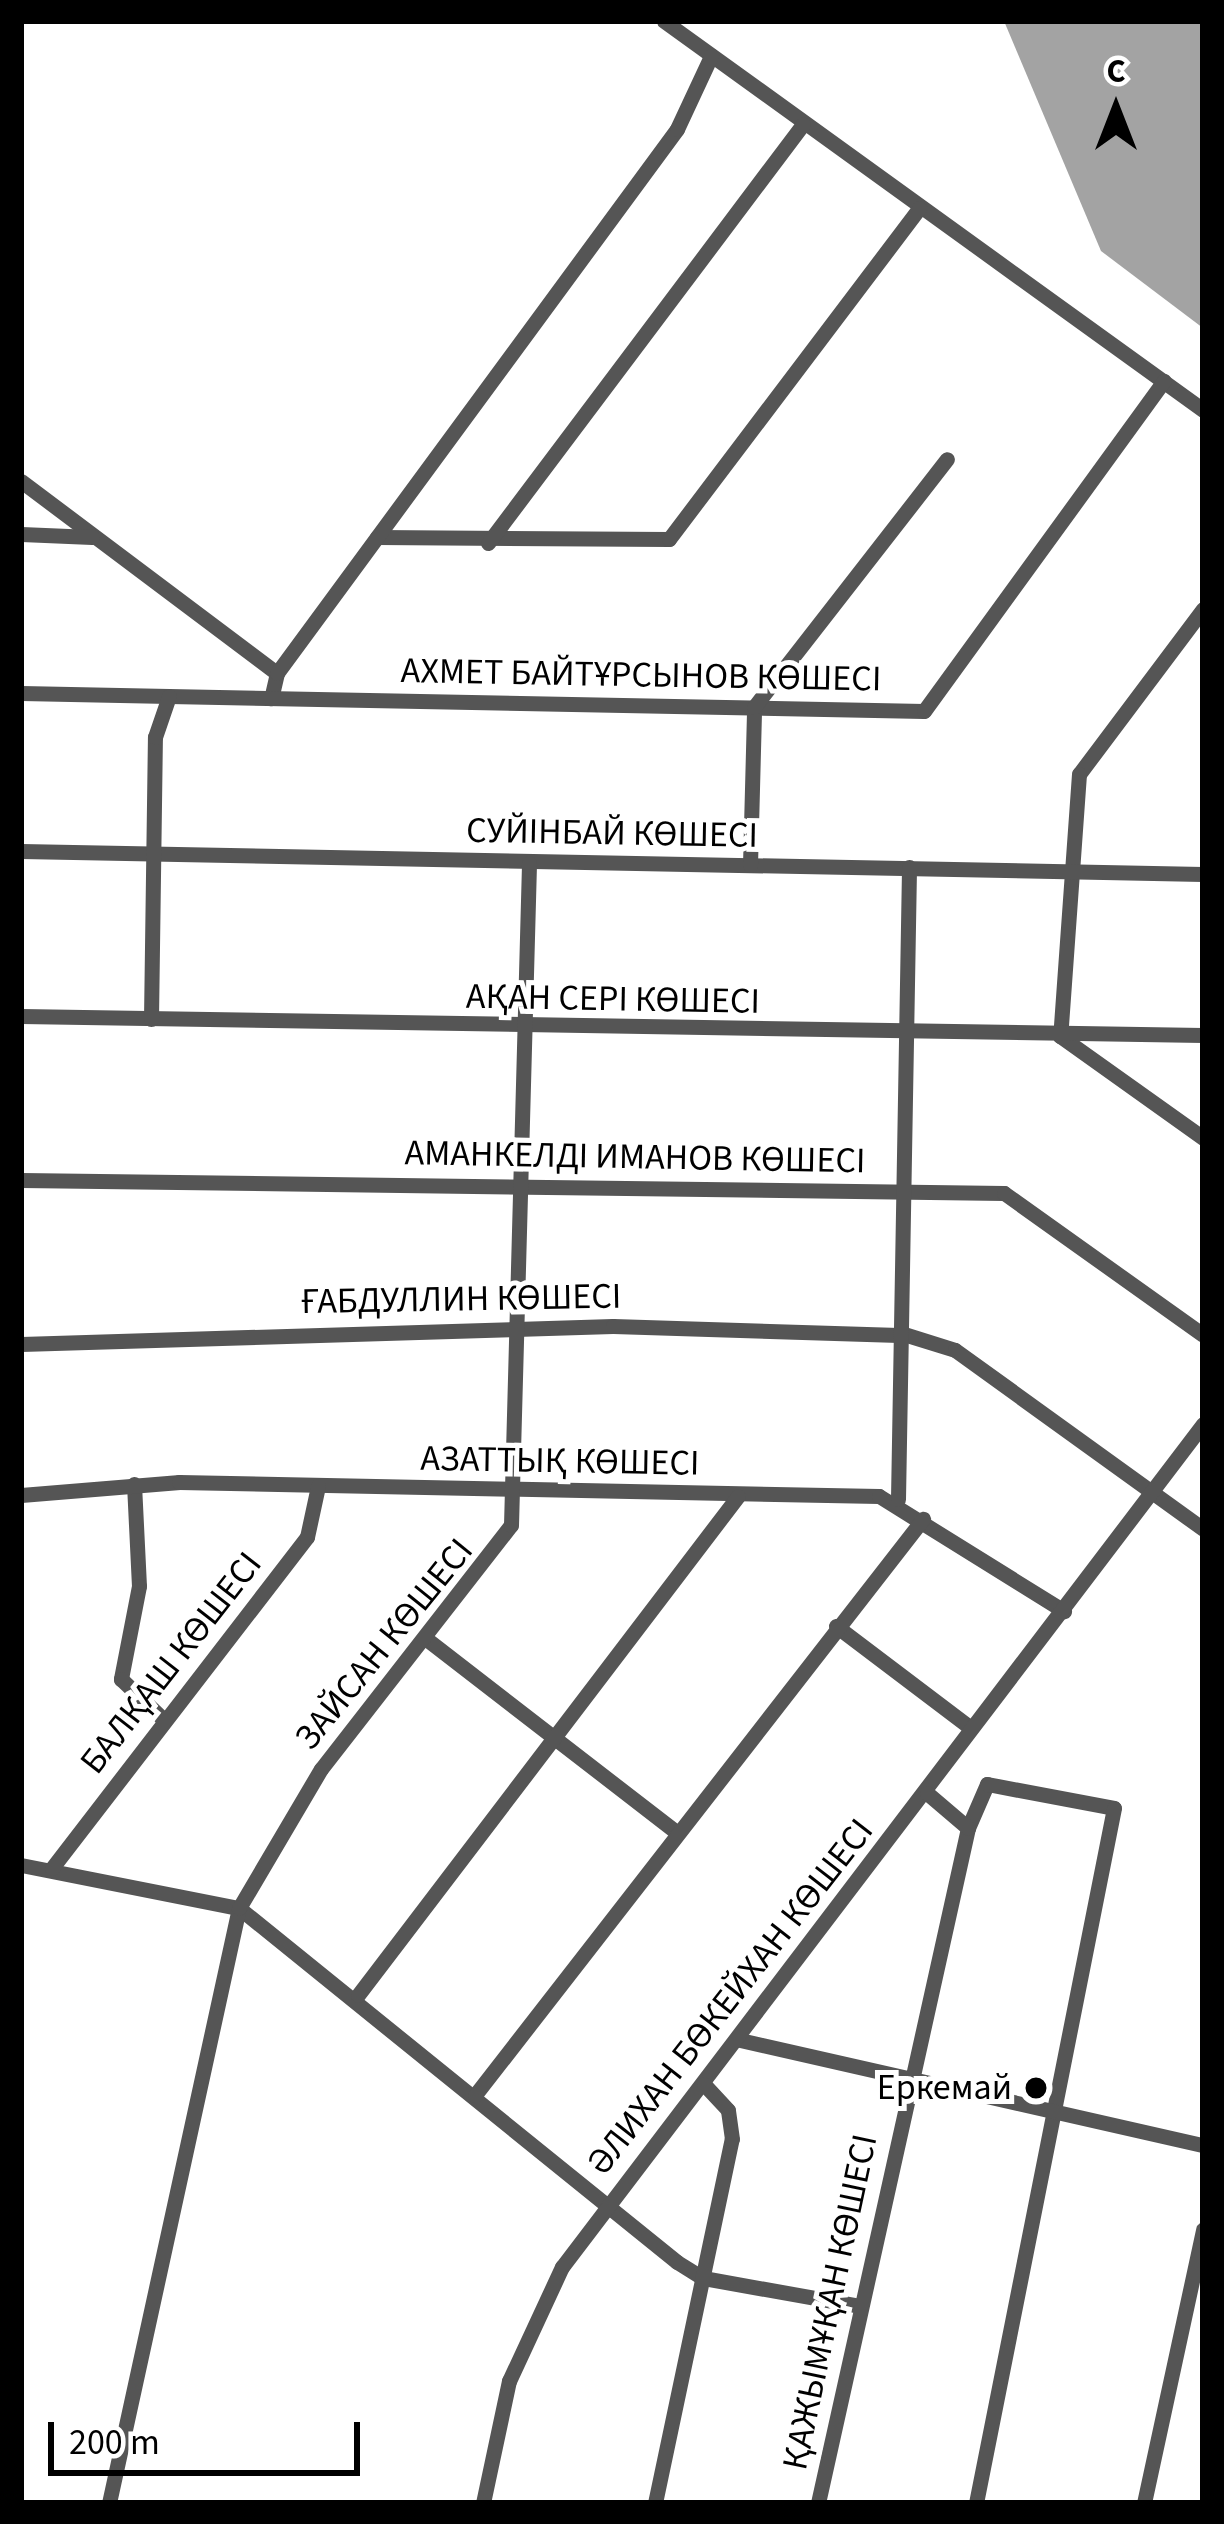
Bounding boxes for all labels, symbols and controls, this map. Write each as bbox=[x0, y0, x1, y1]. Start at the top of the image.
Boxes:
north arrow bbox=[1056, 48, 1176, 168]
text: С bbox=[1106, 48, 1126, 95]
street label: АХМЕТ БАЙТҰРСЫНОВ КӨШЕСІ bbox=[400, 649, 882, 701]
street label: СУЙІНБАЙ КӨШЕСІ bbox=[466, 809, 758, 857]
street label: АҚАН СЕРІ КӨШЕСІ bbox=[466, 975, 760, 1023]
street label: АМАНКЕЛДІ ИМАНОВ КӨШЕСІ bbox=[404, 1131, 866, 1183]
street label: ҒАБДУЛЛИН КӨШЕСІ bbox=[300, 1275, 622, 1323]
street label: АЗАТТЫҚ КӨШЕСІ bbox=[420, 1437, 700, 1485]
street label: ЗАЙСАН КӨШЕСІ bbox=[286, 1530, 482, 1758]
street label: БАЛҚАШ КӨШЕСІ bbox=[71, 1544, 271, 1782]
street label: ӘЛИХАН БӨКЕЙХАН КӨШЕСІ bbox=[578, 1810, 882, 2184]
place label: Еркемай bbox=[877, 2066, 1012, 2110]
marker: Еркемай bbox=[1023, 2075, 1049, 2101]
street label: ҚАЖЫМҰҚАН КӨШЕСІ bbox=[773, 2130, 887, 2474]
scale bar bbox=[54, 2398, 366, 2472]
text: 200 m bbox=[69, 2417, 160, 2468]

